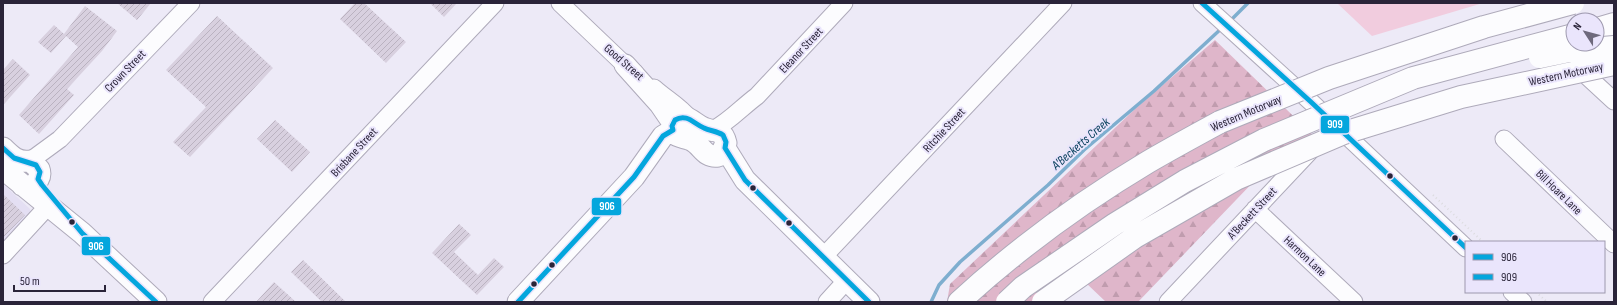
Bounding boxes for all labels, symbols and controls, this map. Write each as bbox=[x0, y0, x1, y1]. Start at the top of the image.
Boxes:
north arrow bbox=[1565, 12, 1605, 52]
text: N bbox=[1570, 20, 1584, 33]
street label: Eleanor Street bbox=[776, 24, 827, 76]
street label: Good Street bbox=[601, 41, 647, 84]
street label: Crown Street bbox=[102, 47, 149, 96]
street label: Western Motorway bbox=[1528, 59, 1605, 90]
street label: Western Motorway bbox=[1208, 92, 1284, 135]
street label: Ritchie Street bbox=[920, 105, 969, 156]
water label: A'Becketts Creek bbox=[1048, 113, 1114, 174]
line badge: 909 bbox=[1320, 115, 1350, 134]
text: 909 bbox=[1327, 118, 1343, 131]
street label: Brisbane Street bbox=[328, 124, 381, 180]
street label: Bill Hoare Lane bbox=[1532, 167, 1585, 218]
unlabelled marker bbox=[1385, 171, 1395, 181]
unlabelled marker bbox=[748, 183, 758, 193]
street label: A'Beckett Street bbox=[1224, 184, 1280, 243]
line badge: 906 bbox=[591, 197, 622, 216]
text: 906 bbox=[599, 200, 615, 213]
unlabelled marker bbox=[67, 217, 77, 227]
unlabelled marker bbox=[784, 218, 794, 228]
street label: Harmon Lane bbox=[1280, 233, 1329, 280]
unlabelled marker bbox=[1450, 233, 1460, 243]
line badge: 906 bbox=[81, 236, 111, 256]
text: 906 bbox=[88, 240, 104, 253]
legend bbox=[1465, 241, 1605, 293]
text: 906 bbox=[1501, 250, 1517, 265]
unlabelled marker bbox=[547, 260, 557, 270]
scale bar bbox=[14, 267, 105, 293]
text: 909 bbox=[1501, 270, 1517, 285]
text: 50 m bbox=[20, 274, 40, 289]
unlabelled marker bbox=[529, 279, 539, 289]

